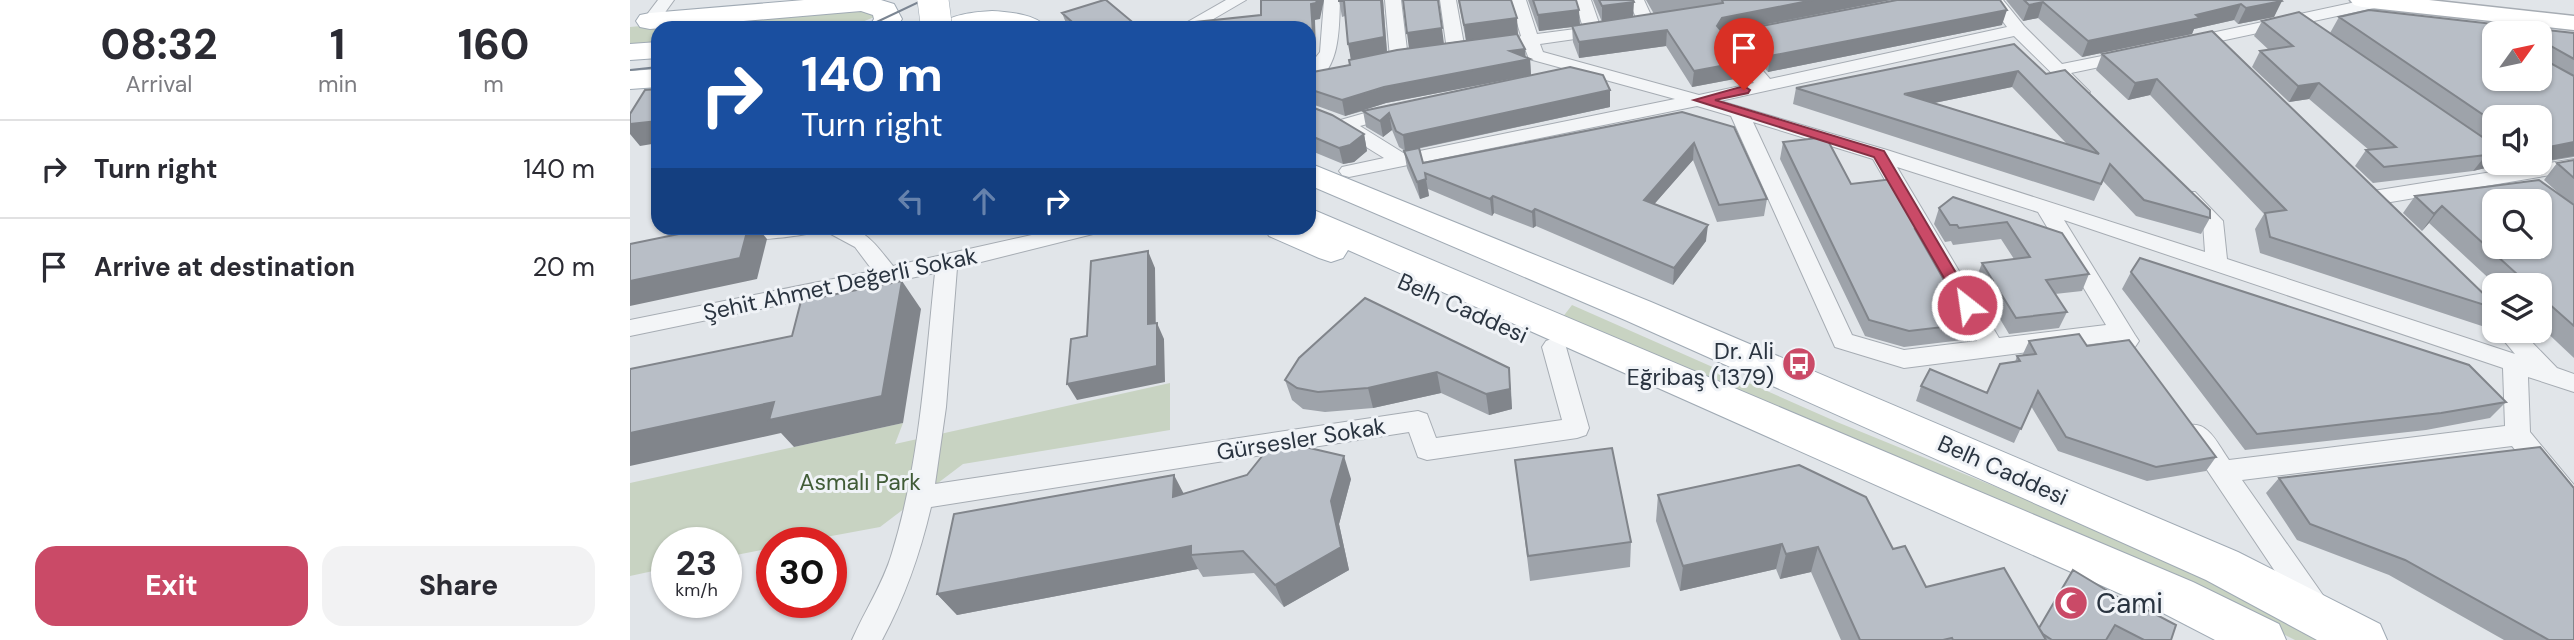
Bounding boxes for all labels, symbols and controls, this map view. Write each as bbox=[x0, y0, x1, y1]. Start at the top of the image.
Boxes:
text: 08:32 bbox=[101, 17, 217, 72]
text: 1 bbox=[330, 17, 345, 72]
text: 160 bbox=[458, 17, 529, 72]
pin bbox=[1714, 18, 1774, 90]
north arrow bbox=[2482, 21, 2552, 91]
map controls bbox=[2482, 21, 2552, 343]
icon: arrive bbox=[1725, 29, 1763, 67]
text: 140 m bbox=[801, 42, 943, 106]
icon: right bbox=[686, 49, 777, 140]
text: Arrival bbox=[125, 69, 192, 99]
text: min bbox=[318, 69, 357, 99]
text: m bbox=[483, 69, 504, 99]
text: Turn right bbox=[801, 104, 943, 146]
button: sound bbox=[2482, 105, 2552, 175]
icon: right bbox=[35, 150, 73, 188]
text: Turn right bbox=[94, 152, 218, 186]
text: 140 m bbox=[523, 152, 595, 186]
icon: left bbox=[892, 182, 930, 220]
icon: ahead bbox=[965, 182, 1003, 220]
icon: right bbox=[1038, 182, 1076, 220]
button: search bbox=[2482, 189, 2552, 259]
street label: Şehit Ahmet Değerli Sokak bbox=[700, 240, 980, 328]
icon: arrive bbox=[35, 248, 73, 286]
text: Arrive at destination bbox=[94, 250, 355, 284]
text: 20 m bbox=[532, 250, 595, 284]
street label: Belh Caddesi bbox=[1393, 266, 1533, 350]
position arrow bbox=[1930, 268, 2004, 342]
button: layers bbox=[2482, 273, 2552, 343]
place label: Dr. Ali Eğribaş (1379) bbox=[1627, 336, 1774, 392]
bus stop icon: Dr. Ali Eğribaş (1379) bbox=[1780, 345, 1818, 383]
street label: Gürsesler Sokak bbox=[1214, 411, 1388, 467]
street label: Belh Caddesi bbox=[1933, 428, 2073, 512]
park label: Asmalı Park bbox=[799, 467, 921, 497]
speed limit sign: 30 bbox=[756, 527, 847, 618]
text: 23 bbox=[676, 540, 717, 586]
button: Exit bbox=[35, 546, 308, 626]
button: Share bbox=[322, 546, 595, 626]
text: km/h bbox=[675, 578, 718, 602]
mosque icon: Cami bbox=[2052, 584, 2090, 622]
place label: Cami bbox=[2096, 585, 2163, 622]

